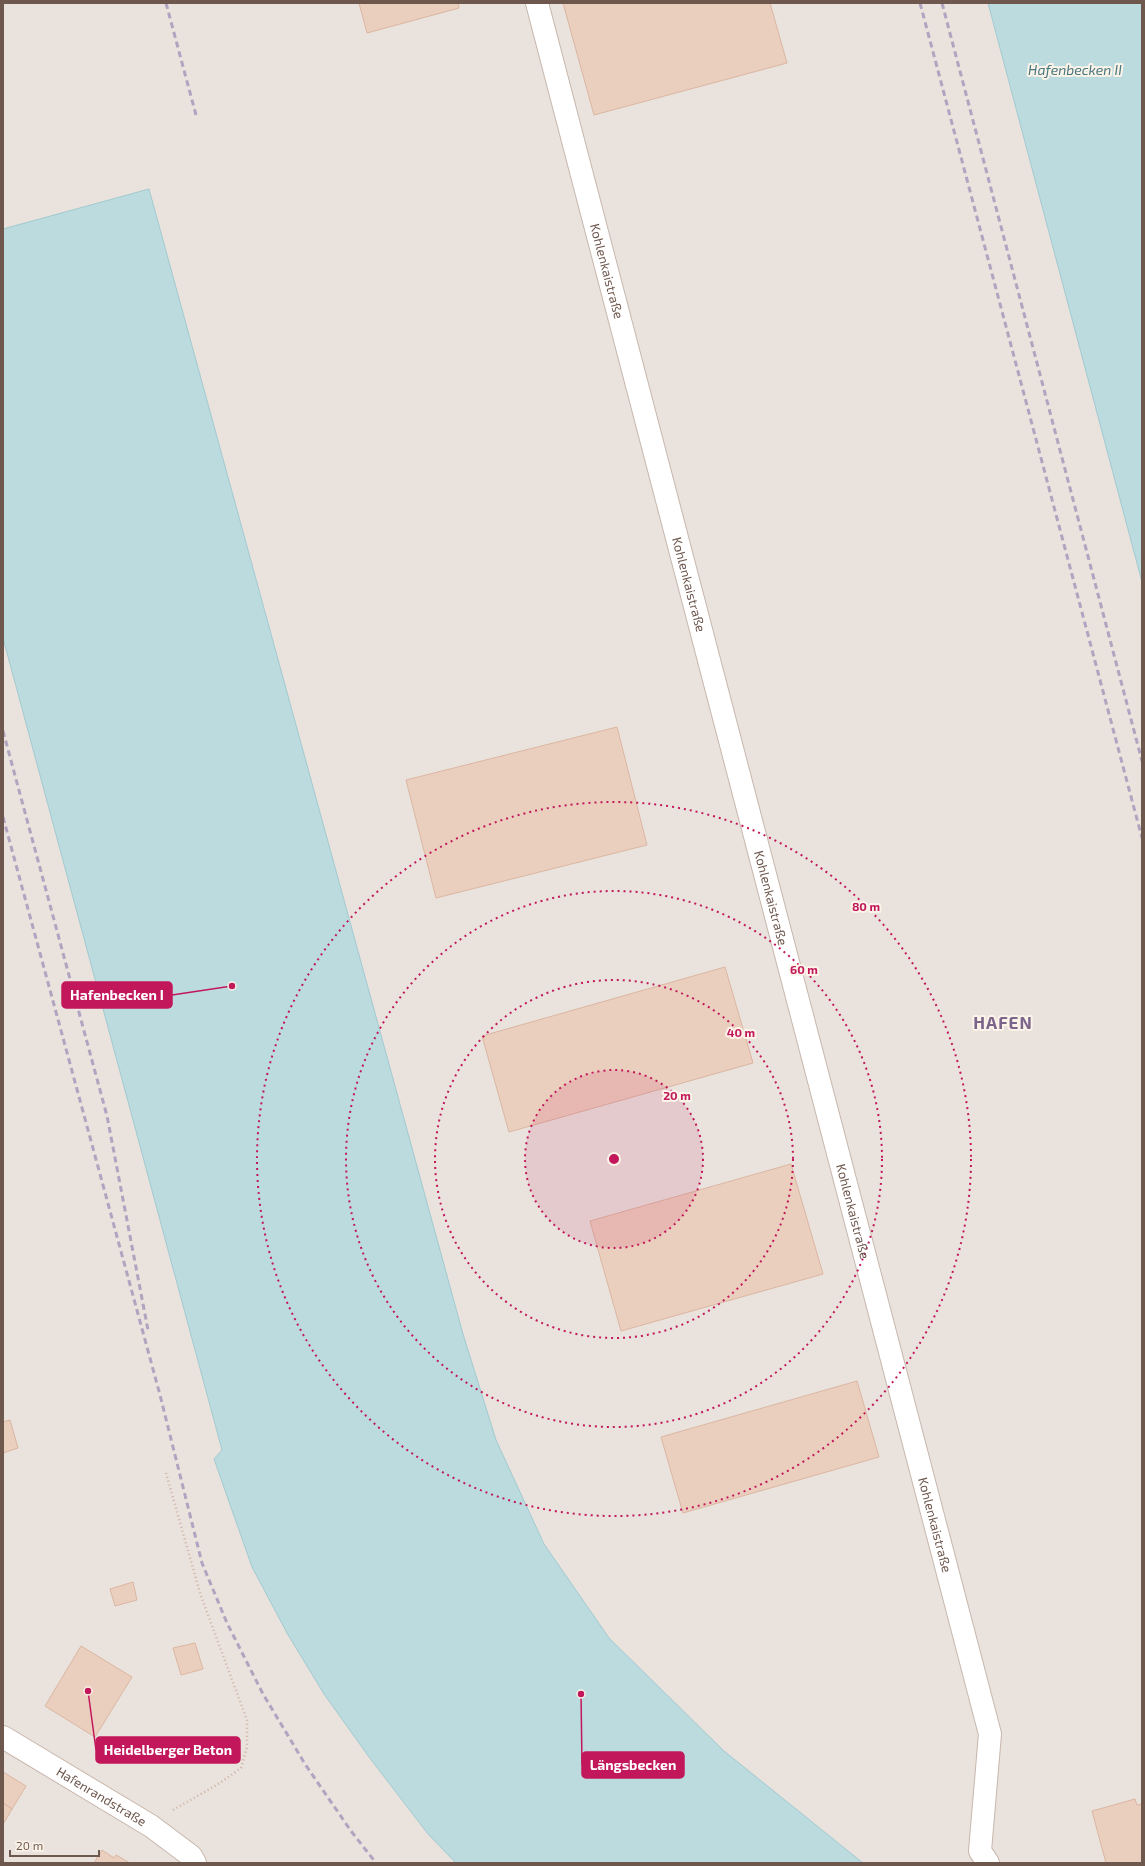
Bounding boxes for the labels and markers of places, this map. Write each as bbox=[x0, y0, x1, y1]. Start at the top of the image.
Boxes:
callout: Hafenbecken I bbox=[62, 982, 172, 1008]
centre of rings bbox=[607, 1152, 621, 1166]
callout: Heidelberger Beton bbox=[96, 1737, 240, 1763]
callout: Längsbecken bbox=[582, 1752, 684, 1778]

